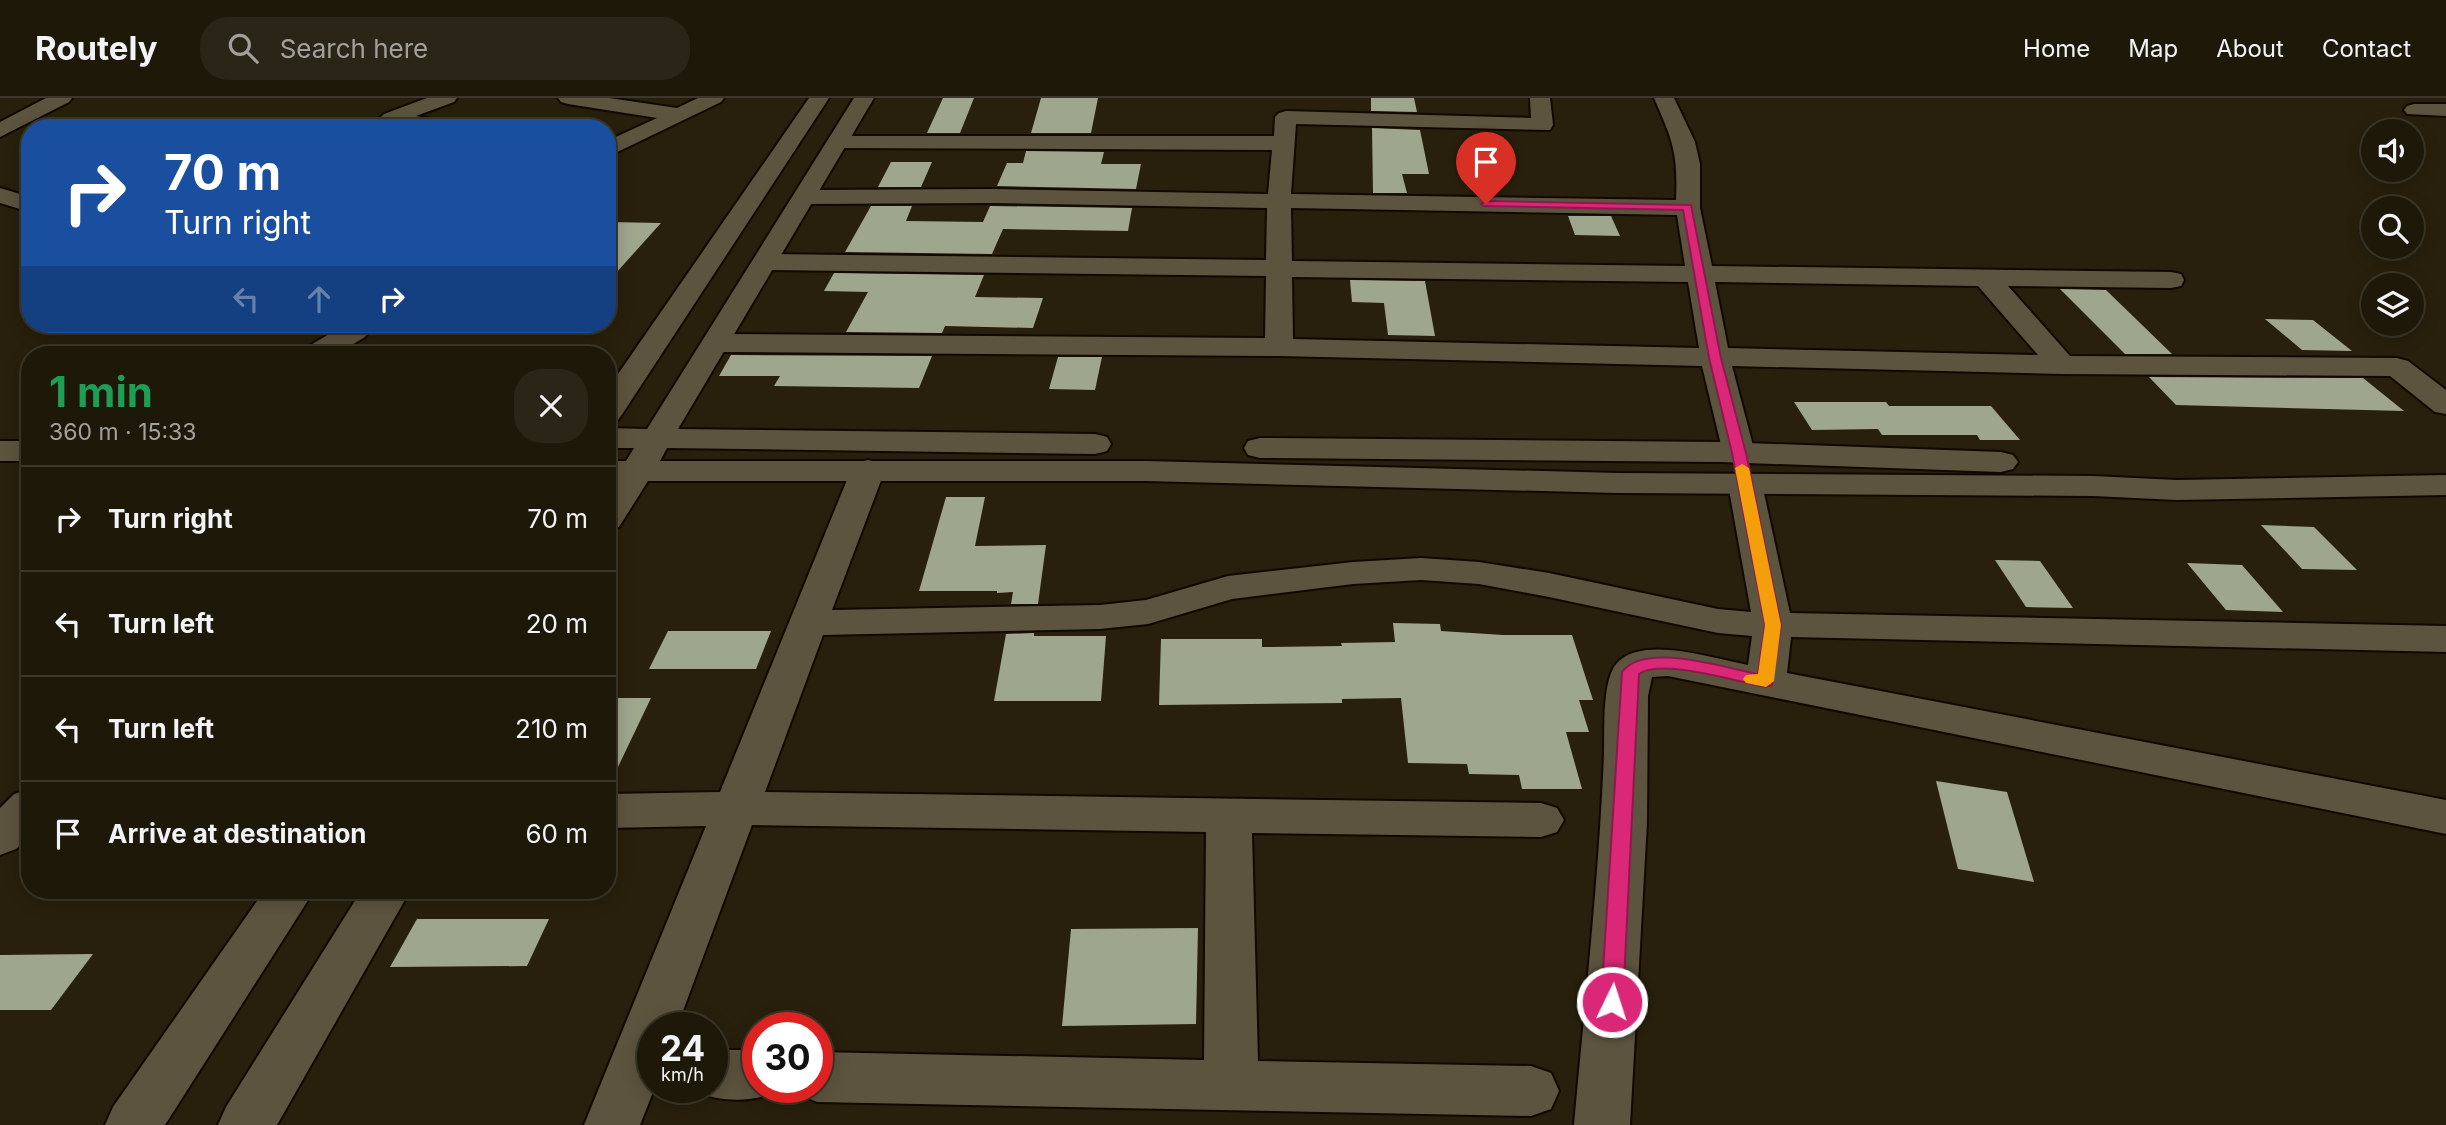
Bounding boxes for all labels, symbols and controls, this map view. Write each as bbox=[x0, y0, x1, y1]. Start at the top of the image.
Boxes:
search box bbox=[200, 17, 690, 80]
text: Routely bbox=[35, 28, 158, 68]
icon: search bbox=[224, 29, 262, 67]
text: Search here bbox=[280, 33, 428, 64]
text: Home bbox=[2023, 34, 2090, 63]
text: Map bbox=[2128, 34, 2178, 63]
text: About bbox=[2216, 34, 2284, 63]
text: Contact bbox=[2322, 34, 2411, 63]
map controls bbox=[2361, 119, 2424, 336]
button: sound bbox=[2361, 119, 2424, 182]
pin bbox=[1456, 132, 1516, 204]
text: 70 m bbox=[164, 143, 281, 202]
icon: arrive bbox=[1467, 143, 1505, 181]
icon: right bbox=[49, 147, 140, 238]
button: search bbox=[2361, 196, 2424, 259]
text: Turn right bbox=[164, 203, 311, 242]
button: layers bbox=[2361, 273, 2424, 336]
icon: left bbox=[227, 280, 265, 318]
icon: ahead bbox=[300, 280, 338, 318]
icon: right bbox=[373, 280, 411, 318]
text: 1 min bbox=[49, 366, 153, 417]
button: close bbox=[514, 369, 588, 443]
text: 360 m · 15:33 bbox=[49, 418, 197, 446]
icon: right bbox=[49, 500, 87, 538]
text: Turn right bbox=[108, 503, 233, 534]
text: 70 m bbox=[527, 503, 588, 534]
icon: left bbox=[49, 605, 87, 643]
text: Turn left bbox=[108, 608, 214, 639]
text: 20 m bbox=[526, 608, 588, 639]
icon: left bbox=[49, 710, 87, 748]
text: Turn left bbox=[108, 713, 214, 744]
text: 210 m bbox=[515, 713, 588, 744]
icon: arrive bbox=[49, 815, 87, 853]
text: Arrive at destination bbox=[108, 818, 367, 849]
text: 60 m bbox=[525, 818, 588, 849]
position arrow bbox=[1575, 965, 1649, 1039]
speed limit sign: 30 bbox=[742, 1012, 833, 1103]
text: 24 bbox=[660, 1027, 705, 1069]
text: km/h bbox=[661, 1064, 704, 1085]

